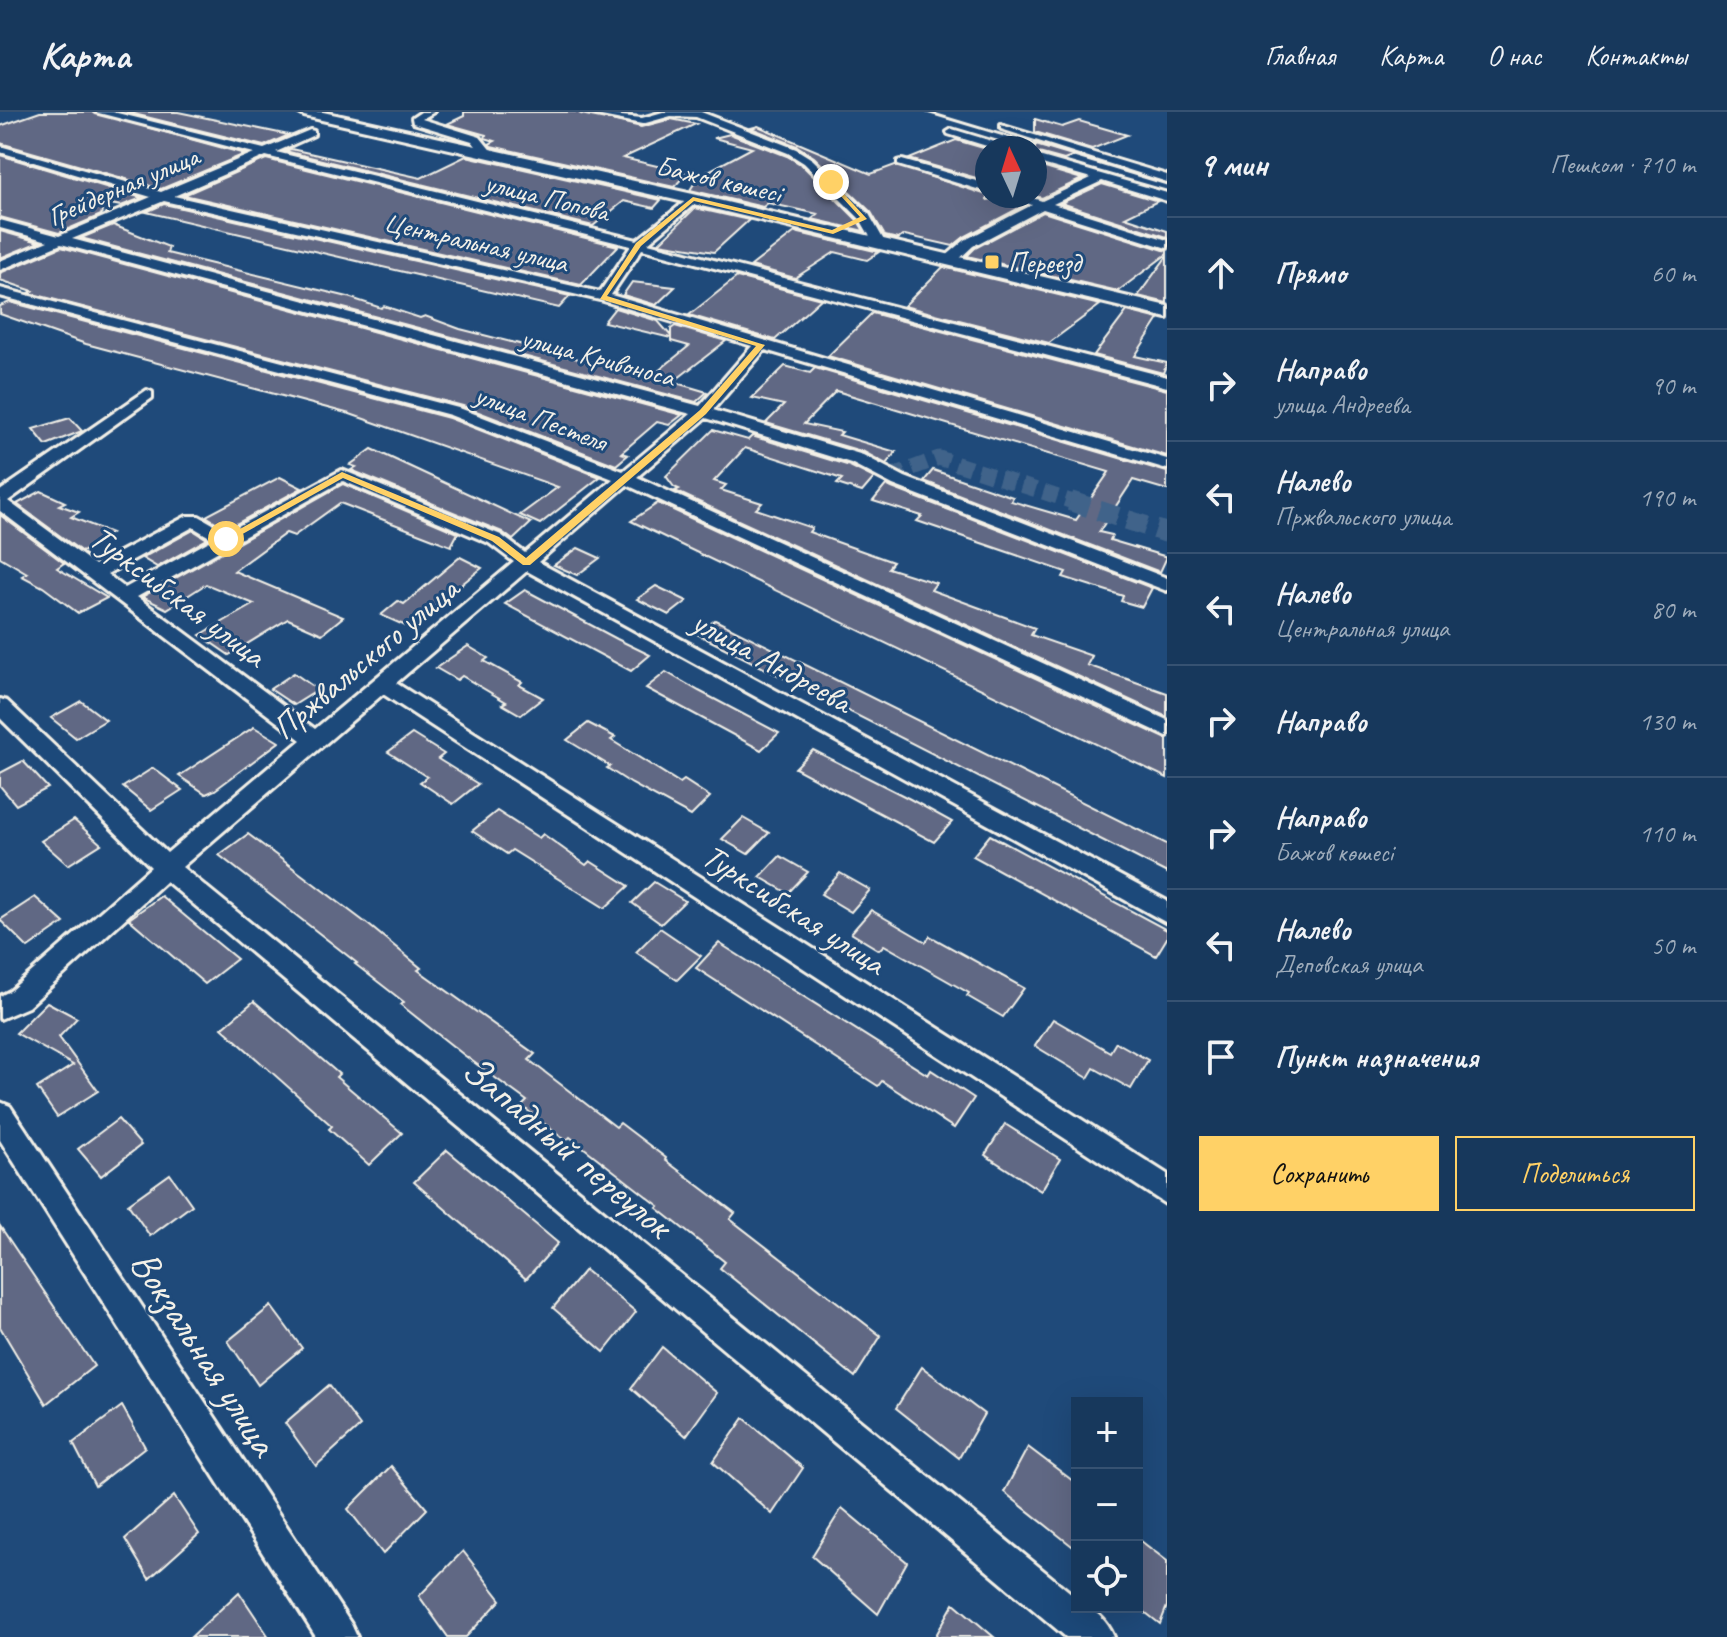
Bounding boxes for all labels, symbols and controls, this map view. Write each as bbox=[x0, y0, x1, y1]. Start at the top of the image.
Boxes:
text: Карта bbox=[40, 32, 130, 79]
text: Главная bbox=[1265, 38, 1335, 73]
text: Карта bbox=[1379, 38, 1443, 73]
text: О нас bbox=[1487, 38, 1541, 73]
text: Контакты bbox=[1585, 38, 1687, 73]
north arrow bbox=[975, 136, 1047, 208]
street label: Грейдерная улица bbox=[42, 137, 206, 234]
text: 9 мин bbox=[1199, 143, 1268, 186]
street label: Бажов көшесі bbox=[653, 148, 789, 211]
text: Пешком · 710 m bbox=[1550, 148, 1695, 181]
street label: улица Попова bbox=[479, 164, 615, 230]
route end bbox=[813, 164, 849, 200]
street label: Центральная улица bbox=[381, 204, 573, 281]
place label: Переезд bbox=[1008, 245, 1083, 280]
icon: ahead bbox=[1199, 251, 1243, 295]
marker: Переезд bbox=[983, 253, 1001, 271]
text: Прямо bbox=[1275, 254, 1346, 292]
text: 60 m bbox=[1651, 257, 1695, 290]
street label: улица Кривоноса bbox=[515, 319, 680, 395]
text: Направо bbox=[1275, 350, 1367, 388]
icon: right bbox=[1199, 363, 1243, 407]
text: 90 m bbox=[1651, 369, 1695, 402]
street label: улица Пестеля bbox=[468, 376, 614, 460]
text: улица Андреева bbox=[1275, 388, 1410, 421]
text: Налево bbox=[1275, 462, 1351, 500]
icon: left bbox=[1199, 475, 1243, 519]
text: 190 m bbox=[1639, 481, 1695, 514]
text: Пржвальского улица bbox=[1275, 500, 1451, 533]
street label: Турксибская улица bbox=[81, 516, 277, 678]
route start bbox=[208, 521, 244, 557]
street label: Пржвальского улица bbox=[263, 565, 469, 749]
text: Налево bbox=[1275, 574, 1351, 612]
icon: left bbox=[1199, 587, 1243, 631]
text: 80 m bbox=[1651, 593, 1695, 626]
street label: улица Андреева bbox=[683, 599, 862, 724]
text: Центральная улица bbox=[1275, 612, 1449, 645]
icon: right bbox=[1199, 699, 1243, 743]
text: Направо bbox=[1275, 702, 1367, 740]
text: 130 m bbox=[1639, 705, 1695, 738]
text: Направо bbox=[1275, 798, 1367, 836]
icon: right bbox=[1199, 811, 1243, 855]
text: 110 m bbox=[1639, 817, 1695, 850]
street label: Турксибская улица bbox=[694, 834, 896, 985]
text: Бажов көшесі bbox=[1275, 836, 1393, 869]
text: Налево bbox=[1275, 910, 1351, 948]
icon: left bbox=[1199, 923, 1243, 967]
text: 50 m bbox=[1651, 929, 1695, 962]
text: Деповская улица bbox=[1275, 948, 1422, 981]
icon: arrive bbox=[1199, 1035, 1243, 1079]
text: Пункт назначения bbox=[1275, 1038, 1478, 1076]
street label: Западный переулок bbox=[452, 1045, 685, 1251]
button: Сохранить bbox=[1199, 1136, 1439, 1211]
button: Поделиться bbox=[1455, 1136, 1695, 1211]
street label: Вокзальная улица bbox=[119, 1241, 290, 1467]
map controls bbox=[1071, 1397, 1143, 1613]
button: + bbox=[1071, 1397, 1143, 1469]
button: − bbox=[1071, 1469, 1143, 1541]
button: locate bbox=[1071, 1541, 1143, 1613]

